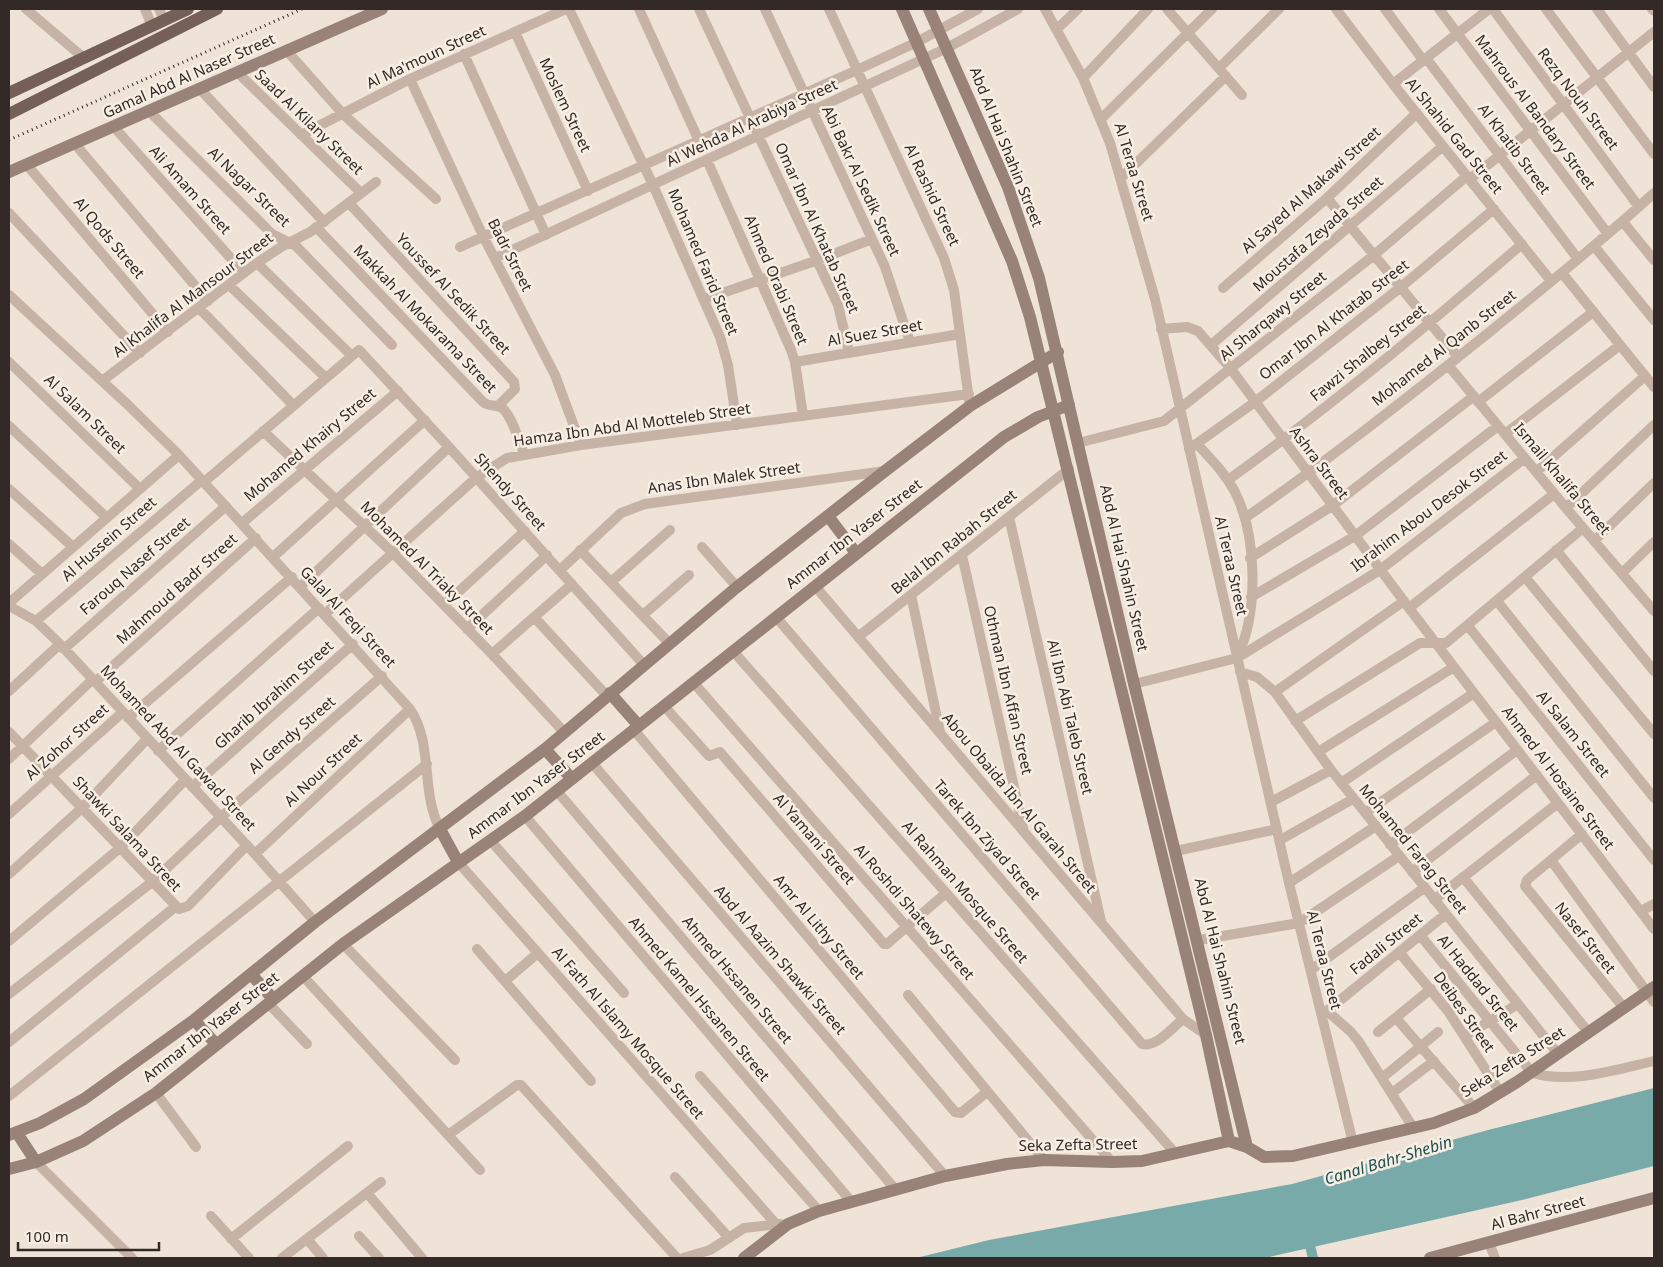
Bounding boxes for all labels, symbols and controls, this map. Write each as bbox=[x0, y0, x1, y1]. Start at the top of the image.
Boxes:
street label: Al Ma'moun Street bbox=[363, 19, 489, 93]
street label: Gamal Abd Al Naser Street bbox=[99, 28, 278, 122]
street label: Mahrous Al Bandary Street bbox=[1471, 30, 1601, 193]
street label: Rezq Nouh Street bbox=[1534, 43, 1624, 154]
street label: Moslem Street bbox=[535, 54, 597, 156]
street label: Saad Al Kilany Street bbox=[251, 64, 369, 179]
street label: Abd Al Hai Shahin Street bbox=[966, 64, 1048, 230]
street label: Al Wehda Al Arabiya Street bbox=[663, 73, 841, 171]
street label: Al Shahid Gad Street bbox=[1402, 73, 1508, 198]
street label: Al Khatib Street bbox=[1474, 99, 1556, 198]
street label: Abi Bakr Al Sedik Street bbox=[818, 102, 906, 260]
street label: Al Teraa Street bbox=[1111, 120, 1160, 224]
street label: Al Sayed Al Makawi Street bbox=[1237, 121, 1385, 257]
street label: Omar Ibn Al Khatab Street bbox=[771, 139, 865, 317]
street label: Al Rashid Street bbox=[901, 140, 966, 249]
street label: Ali Amam Street bbox=[145, 141, 236, 238]
street label: Al Nagar Street bbox=[204, 142, 295, 231]
street label: Moustafa Zeyada Street bbox=[1248, 171, 1387, 295]
street label: Mohamed Farid Street bbox=[664, 185, 744, 338]
street label: Al Qods Street bbox=[70, 192, 150, 283]
street label: Ahmed Orabi Street bbox=[740, 212, 814, 348]
street label: Badr Street bbox=[484, 215, 538, 295]
street label: Al Khalifa Al Mansour Street bbox=[108, 227, 277, 361]
street label: Youssef Al Sedik Street bbox=[392, 228, 516, 359]
street label: Makkah Al Mokarama Street bbox=[350, 240, 502, 397]
street label: Omar Ibn Al Khatab Street bbox=[1254, 254, 1413, 384]
street label: Al Sharqawy Street bbox=[1215, 266, 1330, 365]
street label: Mohamed Al Qanb Street bbox=[1367, 284, 1520, 410]
street label: Fawzi Shalbey Street bbox=[1305, 299, 1430, 405]
street label: Al Suez Street bbox=[826, 314, 924, 350]
street label: Al Salam Street bbox=[41, 369, 131, 458]
street label: Mohamed Khairy Street bbox=[239, 383, 380, 505]
street label: Hamza Ibn Abd Al Motteleb Street bbox=[512, 397, 752, 451]
street label: Ismail Khalifa Street bbox=[1510, 418, 1616, 539]
street label: Ashra Street bbox=[1286, 422, 1354, 503]
street label: Ibrahim Abou Desok Street bbox=[1346, 445, 1511, 575]
street label: Shendy Street bbox=[471, 448, 551, 535]
street label: Anas Ibn Malek Street bbox=[646, 456, 802, 498]
street label: Ammar Ibn Yaser Street bbox=[781, 473, 926, 593]
street label: Abd Al Hai Shahin Street bbox=[1096, 482, 1154, 654]
street label: Belal Ibn Rabah Street bbox=[886, 484, 1021, 598]
street label: Al Hussein Street bbox=[57, 491, 160, 585]
street label: Mohamed Al Triaky Street bbox=[357, 496, 499, 639]
street label: Farouq Nasef Street bbox=[75, 511, 194, 619]
street label: Al Teraa Street bbox=[1211, 514, 1253, 618]
street label: Mahmoud Badr Street bbox=[112, 528, 241, 648]
street label: Galal Al Feqi Street bbox=[296, 561, 401, 672]
street label: Othman Ibn Affan Street bbox=[980, 603, 1038, 777]
street label: Gharib Ibrahim Street bbox=[210, 635, 337, 753]
street label: Ali Ibn Abi Taleb Street bbox=[1043, 637, 1099, 797]
street label: Mohamed Abd Al Gawad Street bbox=[96, 660, 261, 835]
street label: Al Salam Street bbox=[1533, 686, 1615, 781]
street label: Al Gendy Street bbox=[244, 691, 339, 777]
street label: Al Zohor Street bbox=[20, 698, 113, 784]
street label: Ahmed Al Hosaine Street bbox=[1498, 701, 1620, 854]
street label: Abou Obaida Ibn Al Garah Street bbox=[938, 708, 1102, 897]
street label: Ammar Ibn Yaser Street bbox=[463, 725, 609, 843]
street label: Al Nour Street bbox=[279, 728, 366, 810]
street label: Shawki Salama Street bbox=[69, 771, 187, 896]
street label: Tarek Ibn Ziyad Street bbox=[930, 775, 1046, 904]
street label: Mohamed Farag Street bbox=[1355, 779, 1473, 918]
street label: Al Yamani Street bbox=[770, 788, 860, 889]
street label: Al Rahman Mosque Street bbox=[898, 816, 1034, 967]
street label: Al Roshdi Shatewy Street bbox=[850, 839, 980, 984]
street label: Amr Al Lithy Street bbox=[770, 870, 870, 983]
street label: Abd Al Hai Shahin Street bbox=[1191, 876, 1251, 1047]
street label: Abd Al Aazim Shawki Street bbox=[710, 881, 852, 1039]
street label: Nasef Street bbox=[1551, 898, 1621, 978]
street label: Al Teraa Street bbox=[1303, 908, 1347, 1012]
street label: Fadali Street bbox=[1345, 908, 1426, 978]
street label: Ahmed Hssanen Street bbox=[678, 911, 798, 1048]
street label: Ahmed Kamel Hssanen Street bbox=[625, 912, 775, 1085]
street label: Al Haddad Street bbox=[1434, 930, 1524, 1035]
street label: Al Fath Al Islamy Mosque Street bbox=[548, 942, 710, 1123]
street label: Ammar Ibn Yaser Street bbox=[138, 966, 283, 1086]
street label: Deibes Street bbox=[1430, 967, 1500, 1056]
street label: Seka Zefta Street bbox=[1457, 1021, 1569, 1101]
water label: Canal Bahr-Shebin bbox=[1321, 1130, 1455, 1190]
street label: Seka Zefta Street bbox=[1018, 1133, 1138, 1155]
street label: Al Bahr Street bbox=[1488, 1190, 1588, 1234]
scale bar bbox=[18, 1220, 159, 1252]
text: 100 m bbox=[25, 1226, 69, 1246]

